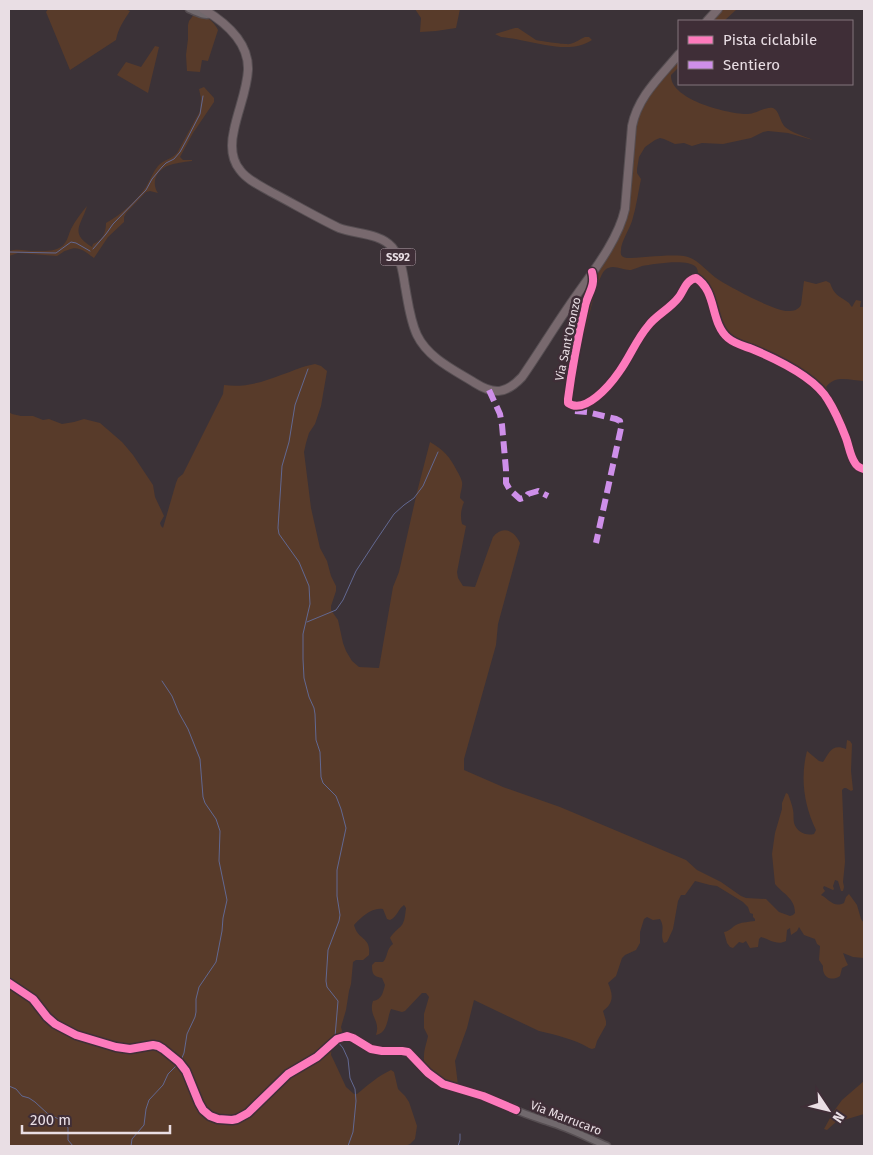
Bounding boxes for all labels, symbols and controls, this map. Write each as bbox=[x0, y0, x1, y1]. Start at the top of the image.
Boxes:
legend bbox=[678, 20, 853, 85]
text: Pista ciclabile bbox=[723, 31, 817, 49]
text: Sentiero bbox=[723, 56, 780, 74]
road number: SS92 bbox=[380, 248, 416, 266]
street label: Via Sant'Oronzo bbox=[552, 296, 584, 382]
north arrow bbox=[803, 1085, 853, 1135]
street label: Via Marrucaro bbox=[528, 1098, 604, 1138]
scale bar bbox=[22, 1102, 170, 1134]
text: N bbox=[829, 1108, 848, 1126]
text: 200 m bbox=[30, 1111, 71, 1129]

